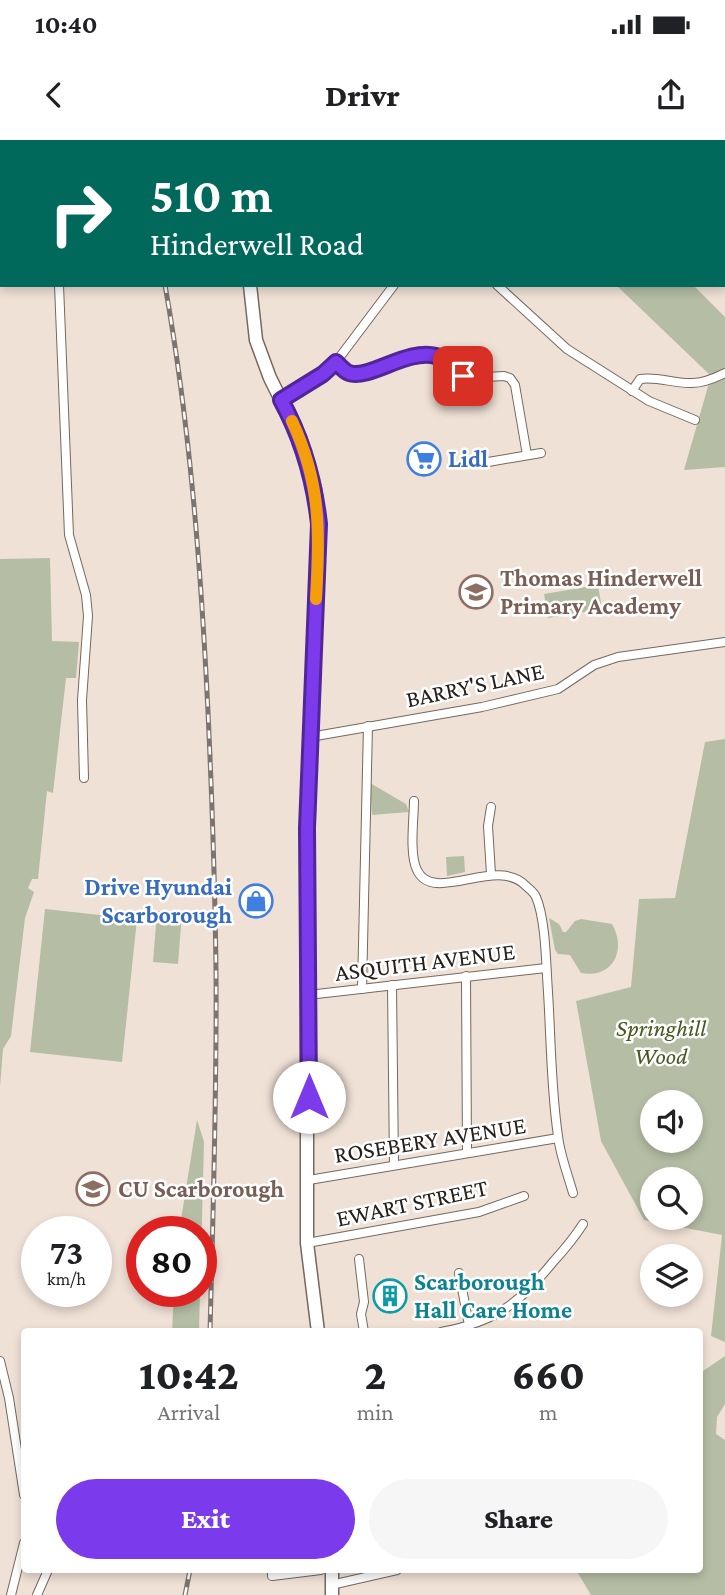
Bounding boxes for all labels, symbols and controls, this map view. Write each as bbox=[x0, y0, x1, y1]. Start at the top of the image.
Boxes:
text: 10:40 bbox=[35, 10, 98, 39]
icon: back bbox=[35, 76, 73, 114]
icon: share bbox=[652, 76, 690, 114]
text: Drivr bbox=[325, 77, 400, 113]
icon: right bbox=[35, 168, 126, 259]
text: 510 m bbox=[150, 168, 273, 223]
text: Hinderwell Road bbox=[150, 226, 364, 262]
pin bbox=[433, 346, 493, 406]
icon: arrive bbox=[444, 357, 482, 395]
supermarket icon: Lidl bbox=[405, 440, 443, 478]
place label: Lidl bbox=[448, 445, 488, 472]
place label: Thomas Hinderwell Primary Academy bbox=[500, 564, 702, 619]
school or university icon: Thomas Hinderwell Primary Academy bbox=[457, 573, 495, 611]
street label: BARRY'S LANE bbox=[403, 657, 546, 712]
place label: Drive Hyundai Scarborough bbox=[84, 873, 232, 928]
shop icon: Drive Hyundai Scarborough bbox=[237, 882, 275, 920]
street label: ASQUITH AVENUE bbox=[333, 937, 517, 986]
park label: Springhill Wood bbox=[616, 1014, 707, 1069]
position arrow bbox=[272, 1060, 346, 1134]
map controls bbox=[640, 1090, 703, 1307]
button: sound bbox=[640, 1090, 703, 1153]
street label: ROSEBERY AVENUE bbox=[332, 1111, 528, 1168]
button: search bbox=[640, 1167, 703, 1230]
school or university icon: CU Scarborough bbox=[74, 1170, 112, 1208]
street label: EWART STREET bbox=[334, 1173, 490, 1232]
place label: CU Scarborough bbox=[118, 1175, 284, 1202]
speed limit sign: 80 bbox=[126, 1216, 217, 1307]
text: 73 bbox=[50, 1233, 83, 1272]
button: layers bbox=[640, 1244, 703, 1307]
place label: Scarborough Hall Care Home bbox=[414, 1268, 572, 1323]
text: km/h bbox=[47, 1269, 86, 1289]
building icon: Scarborough Hall Care Home bbox=[371, 1277, 409, 1315]
text: 10:42 bbox=[139, 1351, 239, 1398]
text: 2 bbox=[364, 1351, 386, 1398]
text: 660 bbox=[512, 1351, 585, 1398]
text: Arrival bbox=[158, 1399, 220, 1425]
text: min bbox=[357, 1399, 394, 1425]
text: m bbox=[539, 1399, 558, 1425]
button: Exit bbox=[56, 1479, 355, 1559]
button: Share bbox=[369, 1479, 668, 1559]

